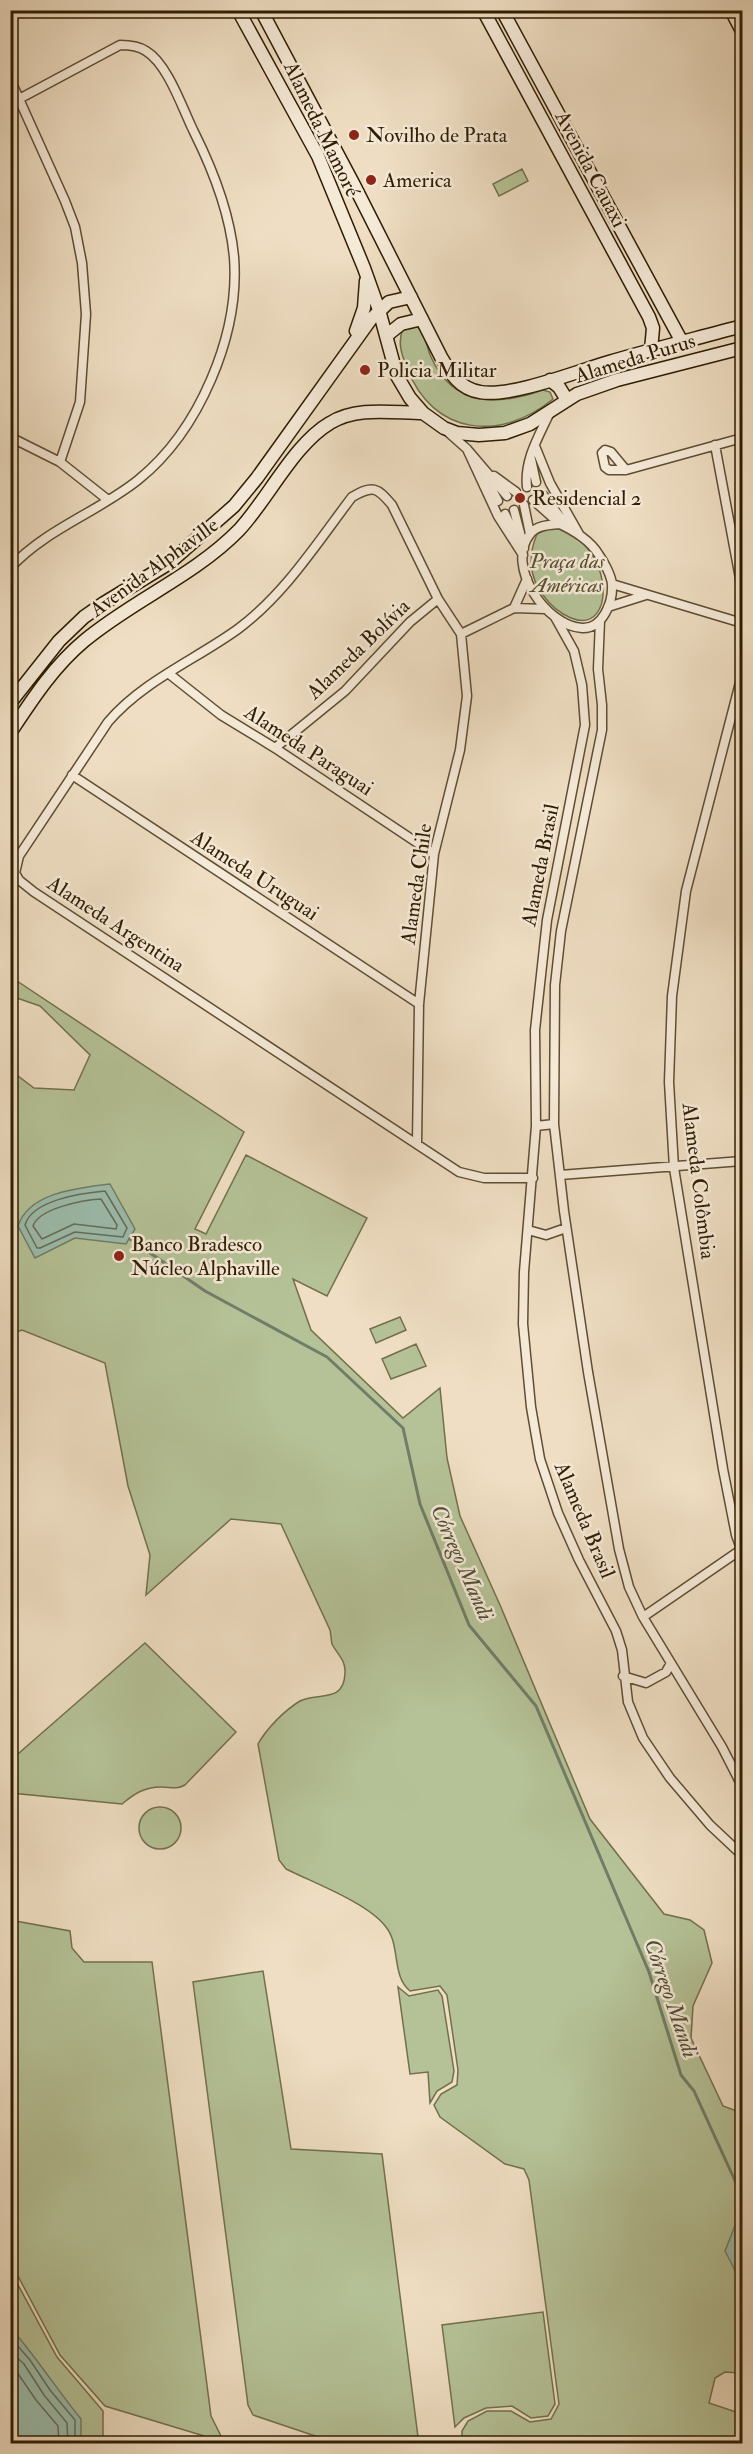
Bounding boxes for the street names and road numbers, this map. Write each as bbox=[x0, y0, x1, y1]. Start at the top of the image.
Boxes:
street label: Alameda Mamoré bbox=[277, 56, 366, 202]
street label: Avenida Cauaxi bbox=[548, 105, 633, 233]
street label: Alameda Purus bbox=[571, 327, 699, 390]
street label: Avenida Alphaville bbox=[84, 511, 224, 624]
street label: Alameda Bolívia bbox=[300, 593, 416, 706]
street label: Alameda Paraguai bbox=[238, 698, 379, 802]
street label: Alameda Brasil bbox=[515, 801, 566, 930]
street label: Alameda Chile bbox=[395, 822, 438, 947]
street label: Alameda Uruguai bbox=[185, 823, 324, 927]
street label: Alameda Argentina bbox=[41, 869, 190, 979]
street label: Alameda Colômbia bbox=[675, 1100, 722, 1261]
street label: Alameda Brasil bbox=[547, 1457, 621, 1583]

